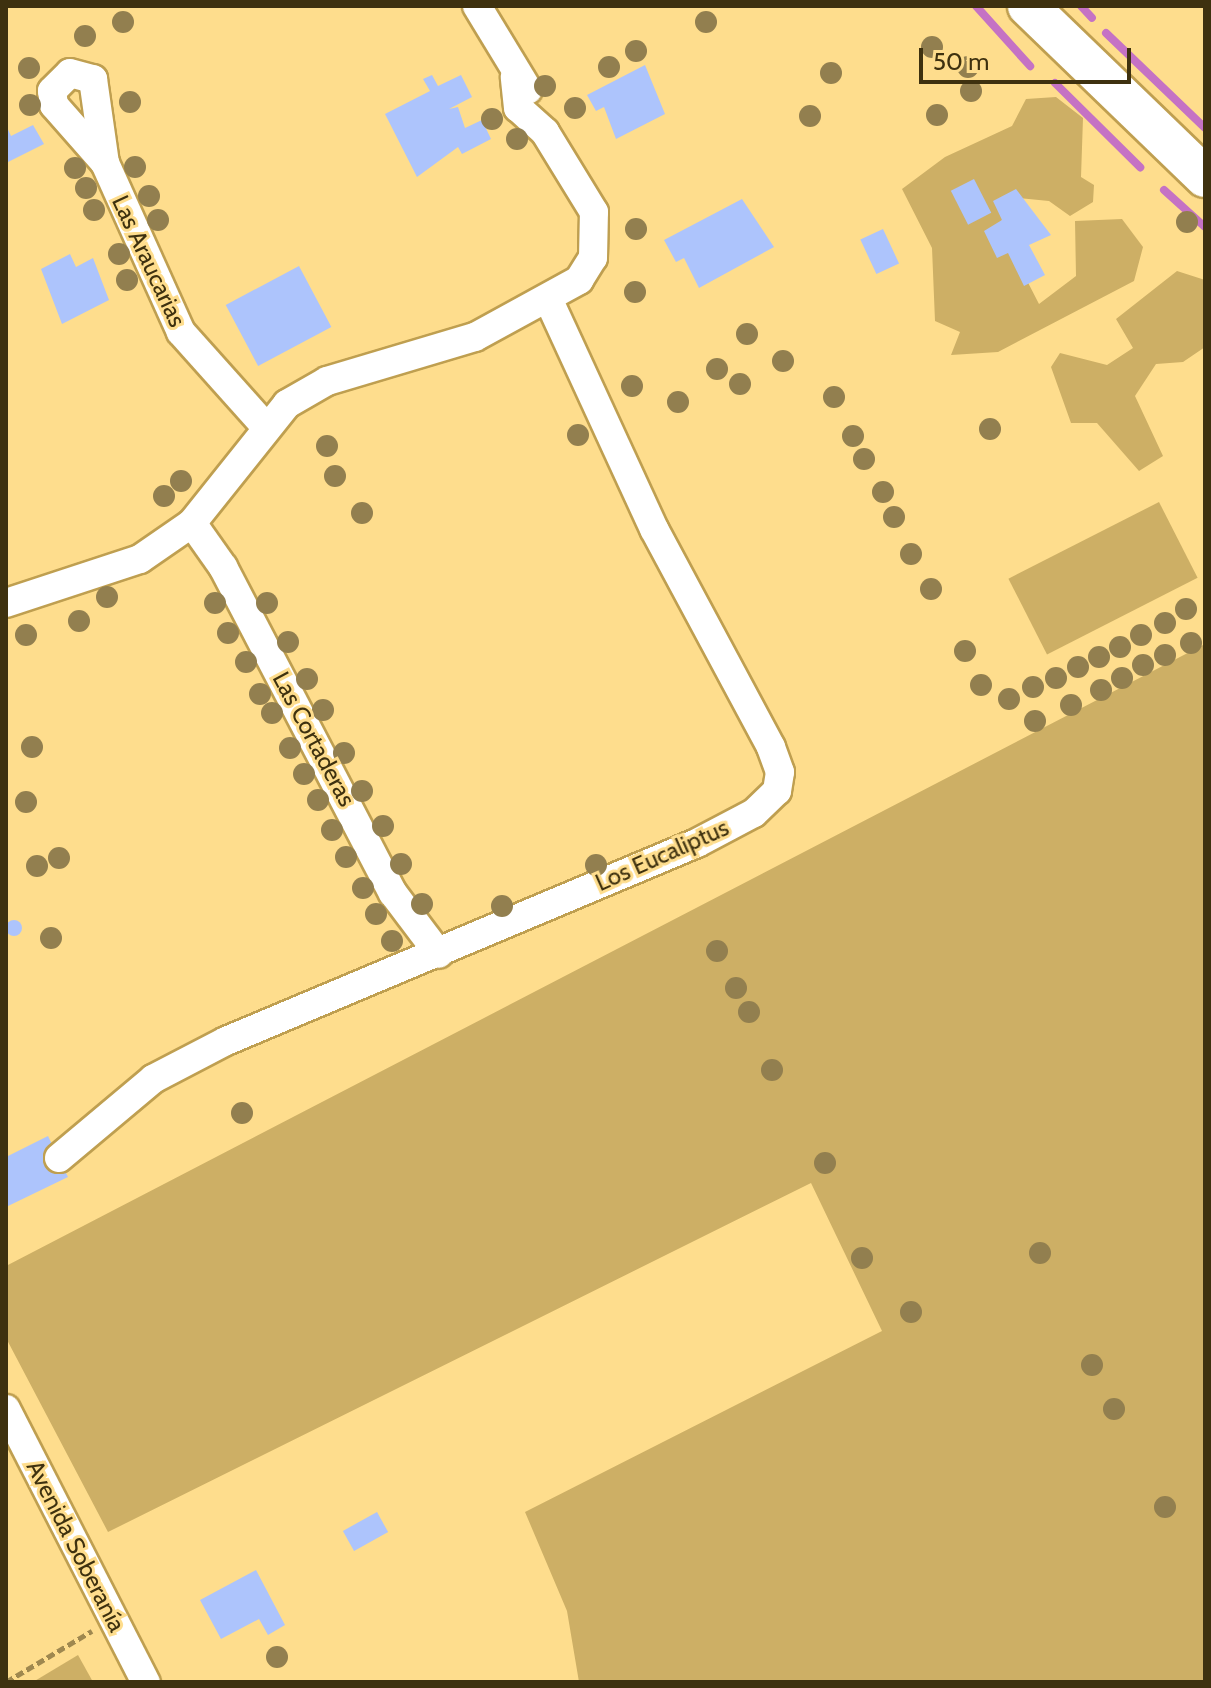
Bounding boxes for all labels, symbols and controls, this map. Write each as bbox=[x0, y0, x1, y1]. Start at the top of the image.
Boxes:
scale bar bbox=[923, 32, 1135, 82]
text: 50 m bbox=[933, 47, 989, 76]
street label: Las Araucarias bbox=[106, 191, 192, 331]
street label: Las Cortaderas bbox=[266, 667, 362, 811]
street label: Los Eucaliptus bbox=[591, 813, 733, 897]
street label: Avenida Soberanía bbox=[20, 1456, 132, 1636]

